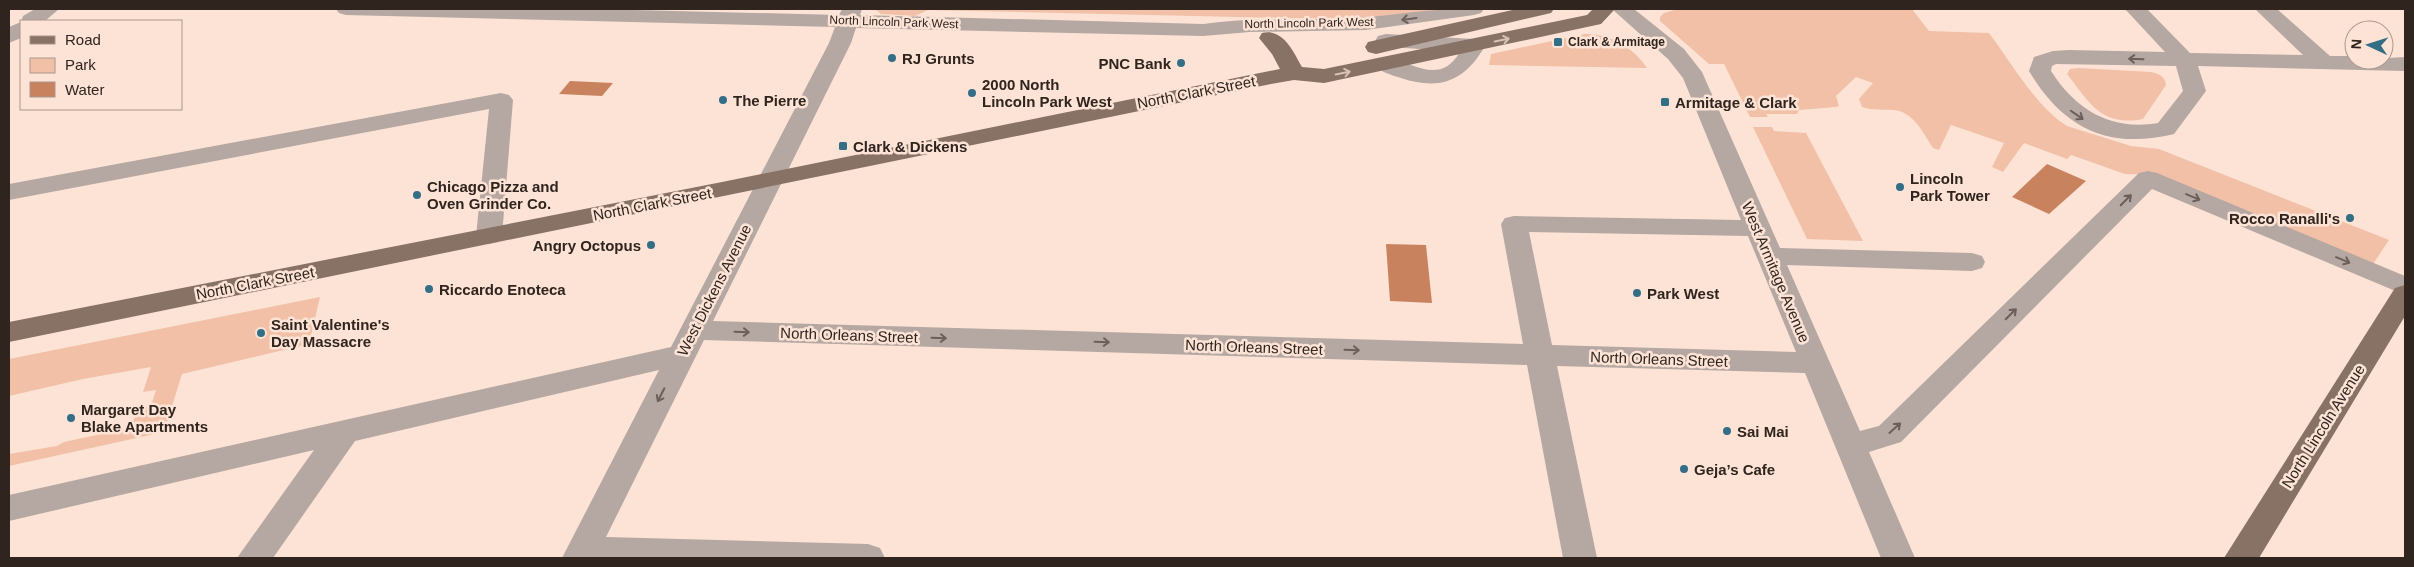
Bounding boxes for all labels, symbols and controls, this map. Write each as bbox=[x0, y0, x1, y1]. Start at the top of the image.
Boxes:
street label: North Lincoln Park West bbox=[829, 13, 959, 31]
one-way arrow bbox=[1401, 14, 1417, 24]
street label: North Lincoln Park West bbox=[1244, 15, 1374, 31]
legend bbox=[20, 20, 182, 110]
north arrow bbox=[2344, 20, 2394, 70]
text: Road bbox=[65, 31, 101, 48]
one-way arrow bbox=[1493, 34, 1509, 44]
place label: Clark & Armitage bbox=[1568, 35, 1665, 49]
marker: Clark & Armitage bbox=[1552, 36, 1564, 48]
text: N bbox=[2348, 38, 2364, 50]
place label: RJ Grunts bbox=[902, 50, 975, 67]
marker: RJ Grunts bbox=[886, 52, 898, 64]
one-way arrow bbox=[2129, 54, 2145, 64]
place label: PNC Bank bbox=[1098, 55, 1172, 72]
text: Park bbox=[65, 56, 96, 73]
marker: PNC Bank bbox=[1175, 57, 1187, 69]
one-way arrow bbox=[1334, 67, 1350, 77]
street label: North Clark Street bbox=[1135, 72, 1257, 112]
place label: 2000 North Lincoln Park West bbox=[982, 76, 1112, 110]
text: Water bbox=[65, 81, 104, 98]
marker: 2000 North Lincoln Park West bbox=[966, 87, 978, 99]
place label: The Pierre bbox=[733, 92, 806, 109]
marker: The Pierre bbox=[717, 94, 729, 106]
place label: Armitage & Clark bbox=[1675, 94, 1797, 111]
marker: Armitage & Clark bbox=[1659, 96, 1671, 108]
one-way arrow bbox=[2069, 110, 2083, 120]
place label: Clark & Dickens bbox=[853, 138, 967, 155]
marker: Clark & Dickens bbox=[837, 140, 849, 152]
place label: Lincoln Park Tower bbox=[1910, 170, 1990, 204]
place label: Chicago Pizza and Oven Grinder Co. bbox=[427, 178, 559, 212]
marker: Lincoln Park Tower bbox=[1894, 181, 1906, 193]
street label: North Clark Street bbox=[591, 184, 713, 224]
marker: Chicago Pizza and Oven Grinder Co. bbox=[411, 189, 423, 201]
one-way arrow bbox=[2185, 193, 2200, 202]
one-way arrow bbox=[2120, 194, 2132, 206]
street label: West Armitage Avenue bbox=[1739, 199, 1813, 345]
place label: Rocco Ranalli's bbox=[2229, 210, 2340, 227]
marker: Rocco Ranalli's bbox=[2344, 212, 2356, 224]
street label: West Dickens Avenue bbox=[673, 221, 755, 359]
place label: Angry Octopus bbox=[533, 237, 641, 254]
marker: Angry Octopus bbox=[645, 239, 657, 251]
one-way arrow bbox=[2335, 255, 2350, 265]
street label: North Clark Street bbox=[194, 263, 316, 303]
place label: Riccardo Enoteca bbox=[439, 281, 566, 298]
marker: Riccardo Enoteca bbox=[423, 283, 435, 295]
place label: Park West bbox=[1647, 285, 1719, 302]
marker: Park West bbox=[1631, 287, 1643, 299]
one-way arrow bbox=[2004, 309, 2016, 321]
place label: Saint Valentine's Day Massacre bbox=[271, 316, 390, 350]
street label: North Orleans Street bbox=[780, 324, 919, 346]
marker: Saint Valentine's Day Massacre bbox=[255, 327, 267, 339]
one-way arrow bbox=[734, 327, 750, 336]
one-way arrow bbox=[931, 333, 947, 342]
street label: North Orleans Street bbox=[1185, 336, 1324, 358]
one-way arrow bbox=[1094, 338, 1110, 347]
one-way arrow bbox=[1343, 345, 1359, 354]
street label: North Orleans Street bbox=[1590, 348, 1729, 370]
street label: North Lincoln Avenue bbox=[2278, 361, 2368, 491]
one-way arrow bbox=[656, 387, 665, 402]
place label: Margaret Day Blake Apartments bbox=[81, 401, 208, 435]
marker: Margaret Day Blake Apartments bbox=[65, 412, 77, 424]
place label: Sai Mai bbox=[1737, 423, 1789, 440]
one-way arrow bbox=[1888, 423, 1901, 434]
marker: Sai Mai bbox=[1721, 425, 1733, 437]
place label: Geja’s Cafe bbox=[1694, 461, 1775, 478]
marker: Geja’s Cafe bbox=[1678, 463, 1690, 475]

